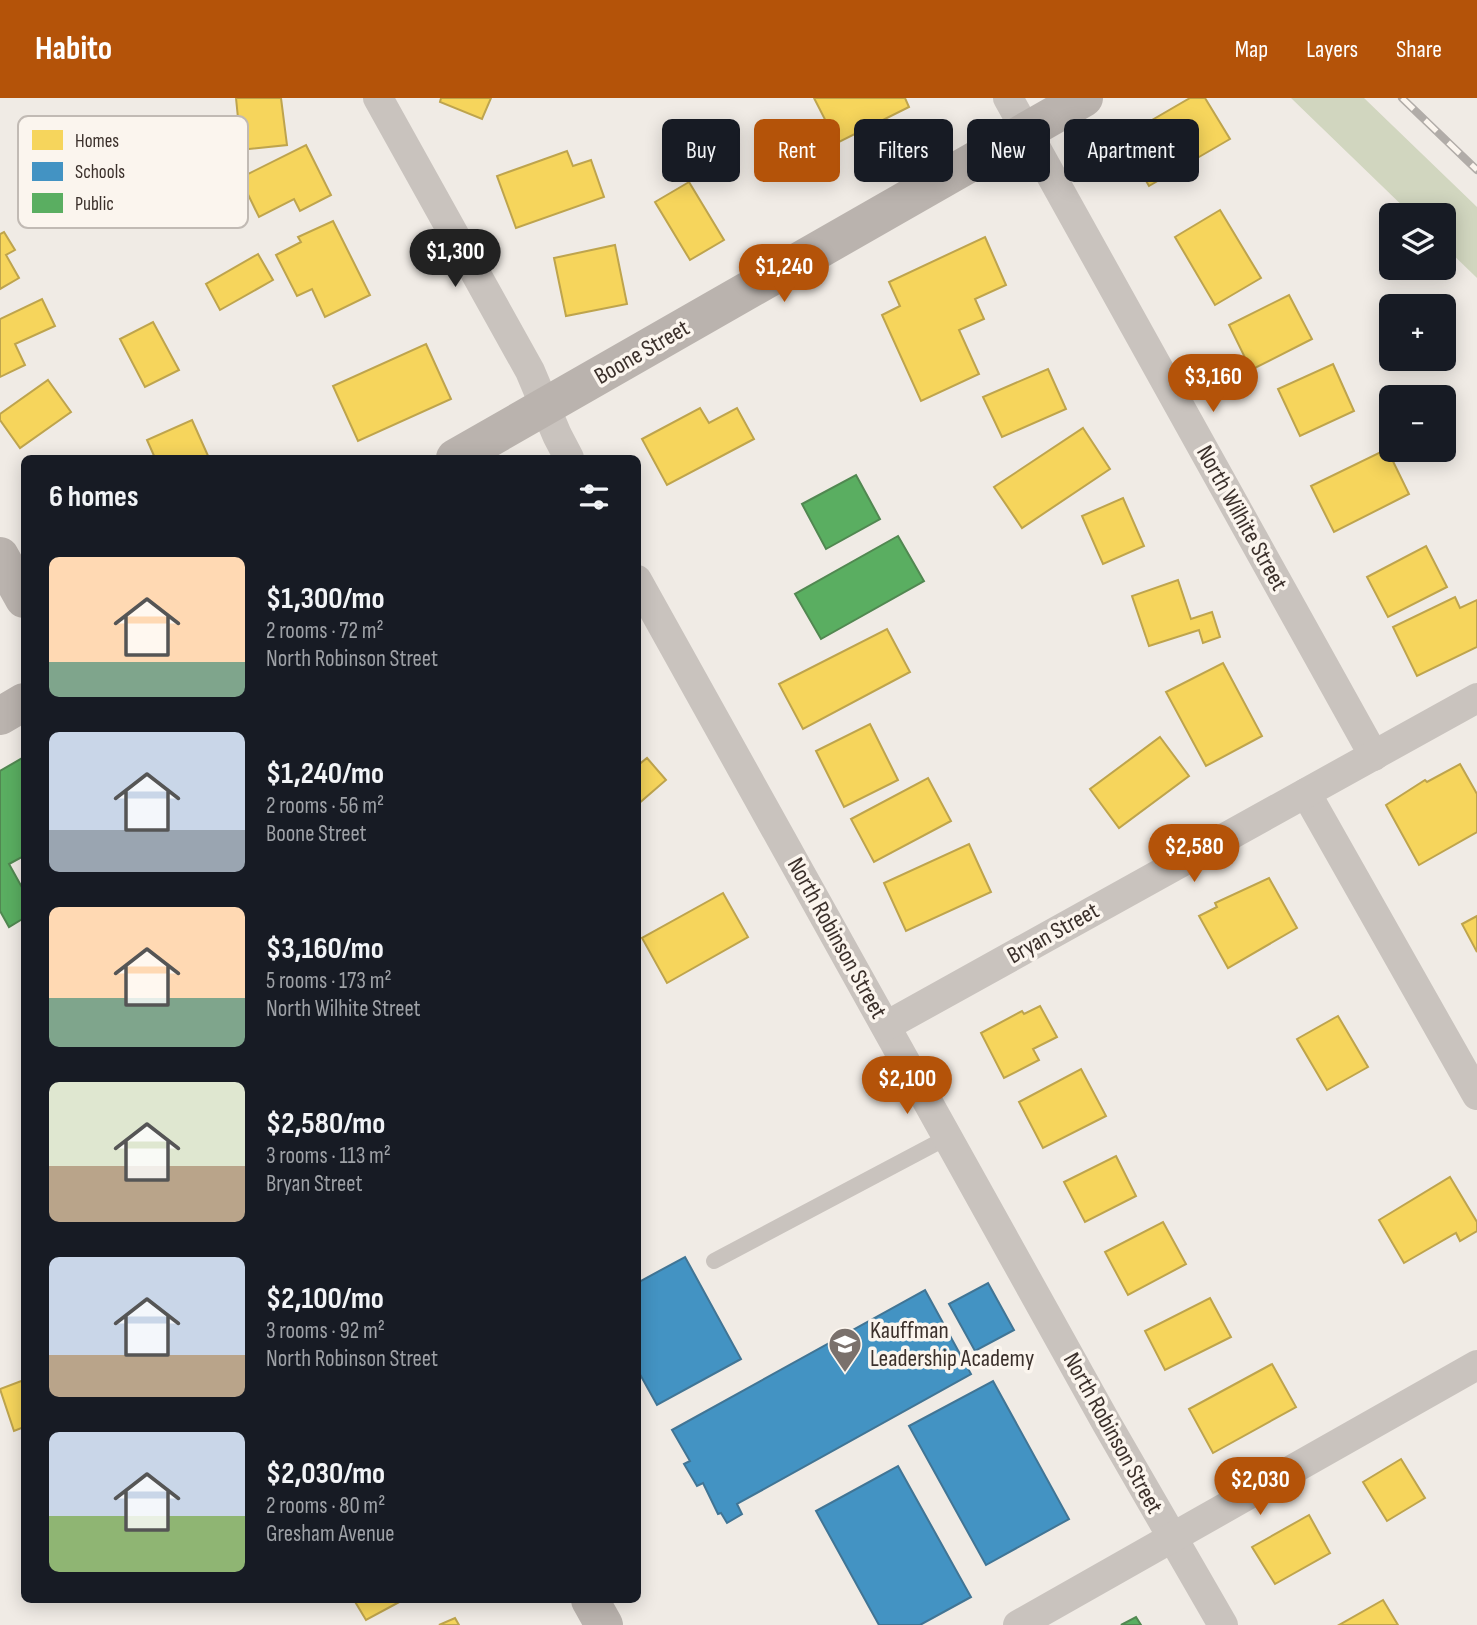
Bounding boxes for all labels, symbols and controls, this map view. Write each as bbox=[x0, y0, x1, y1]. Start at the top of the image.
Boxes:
text: Habito bbox=[35, 29, 112, 69]
text: Map bbox=[1235, 35, 1268, 64]
text: Layers bbox=[1306, 35, 1358, 64]
text: Share bbox=[1396, 35, 1442, 64]
legend bbox=[18, 116, 248, 228]
chip: Buy bbox=[662, 119, 740, 182]
chip: Rent bbox=[754, 119, 840, 182]
chip: Filters bbox=[854, 119, 953, 182]
chip: New bbox=[967, 119, 1050, 182]
chip: Apartment bbox=[1064, 119, 1199, 182]
text: Homes bbox=[75, 130, 119, 153]
text: Schools bbox=[75, 161, 125, 184]
text: Public bbox=[75, 193, 114, 216]
map controls bbox=[1379, 203, 1456, 462]
button: layers bbox=[1379, 203, 1456, 280]
pin: $1,300 bbox=[398, 230, 512, 289]
text: $1,300 bbox=[426, 238, 484, 266]
pin: $1,240 bbox=[727, 244, 841, 304]
text: $1,240 bbox=[755, 253, 813, 281]
button: + bbox=[1379, 294, 1456, 371]
street label: Boone Street bbox=[589, 313, 695, 391]
pin: $3,160 bbox=[1156, 354, 1270, 414]
text: $3,160 bbox=[1184, 363, 1242, 391]
button: − bbox=[1379, 385, 1456, 462]
street label: North Wilhite Street bbox=[1190, 440, 1294, 596]
icon: filters bbox=[575, 478, 613, 516]
text: 6 homes bbox=[49, 479, 138, 515]
text: $1,300/mo bbox=[266, 581, 385, 617]
icon: home bbox=[105, 585, 189, 669]
text: 2 rooms · 72 m² bbox=[266, 617, 384, 645]
text: North Robinson Street bbox=[266, 645, 438, 673]
text: $1,240/mo bbox=[266, 756, 384, 792]
icon: home bbox=[105, 760, 189, 844]
text: 2 rooms · 56 m² bbox=[266, 792, 384, 820]
text: Boone Street bbox=[266, 820, 367, 848]
pin: $2,580 bbox=[1137, 824, 1251, 884]
text: $2,580 bbox=[1164, 833, 1224, 861]
street label: North Robinson Street bbox=[781, 852, 893, 1024]
street label: Bryan Street bbox=[1002, 896, 1104, 970]
text: $3,160/mo bbox=[266, 931, 384, 967]
icon: home bbox=[105, 935, 189, 1019]
text: 5 rooms · 173 m² bbox=[266, 967, 392, 995]
text: North Wilhite Street bbox=[266, 995, 421, 1023]
pin: $2,100 bbox=[850, 1056, 964, 1116]
text: $2,100 bbox=[878, 1065, 936, 1093]
text: $2,580/mo bbox=[266, 1106, 385, 1142]
icon: home bbox=[105, 1110, 189, 1194]
text: 3 rooms · 113 m² bbox=[266, 1142, 391, 1170]
text: Bryan Street bbox=[266, 1170, 362, 1198]
text: $2,100/mo bbox=[266, 1281, 384, 1317]
icon: home bbox=[105, 1285, 189, 1369]
place label: Kauffman Leadership Academy bbox=[870, 1316, 1034, 1373]
text: 3 rooms · 92 m² bbox=[266, 1317, 385, 1345]
school or university icon: Kauffman Leadership Academy bbox=[826, 1325, 864, 1374]
text: North Robinson Street bbox=[266, 1345, 438, 1373]
street label: North Robinson Street bbox=[1057, 1347, 1169, 1519]
text: $2,030/mo bbox=[266, 1456, 385, 1492]
pin: $2,030 bbox=[1203, 1458, 1317, 1517]
icon: home bbox=[105, 1460, 189, 1544]
text: $2,030 bbox=[1230, 1466, 1290, 1494]
text: 2 rooms · 80 m² bbox=[266, 1492, 385, 1520]
text: Gresham Avenue bbox=[266, 1520, 395, 1548]

